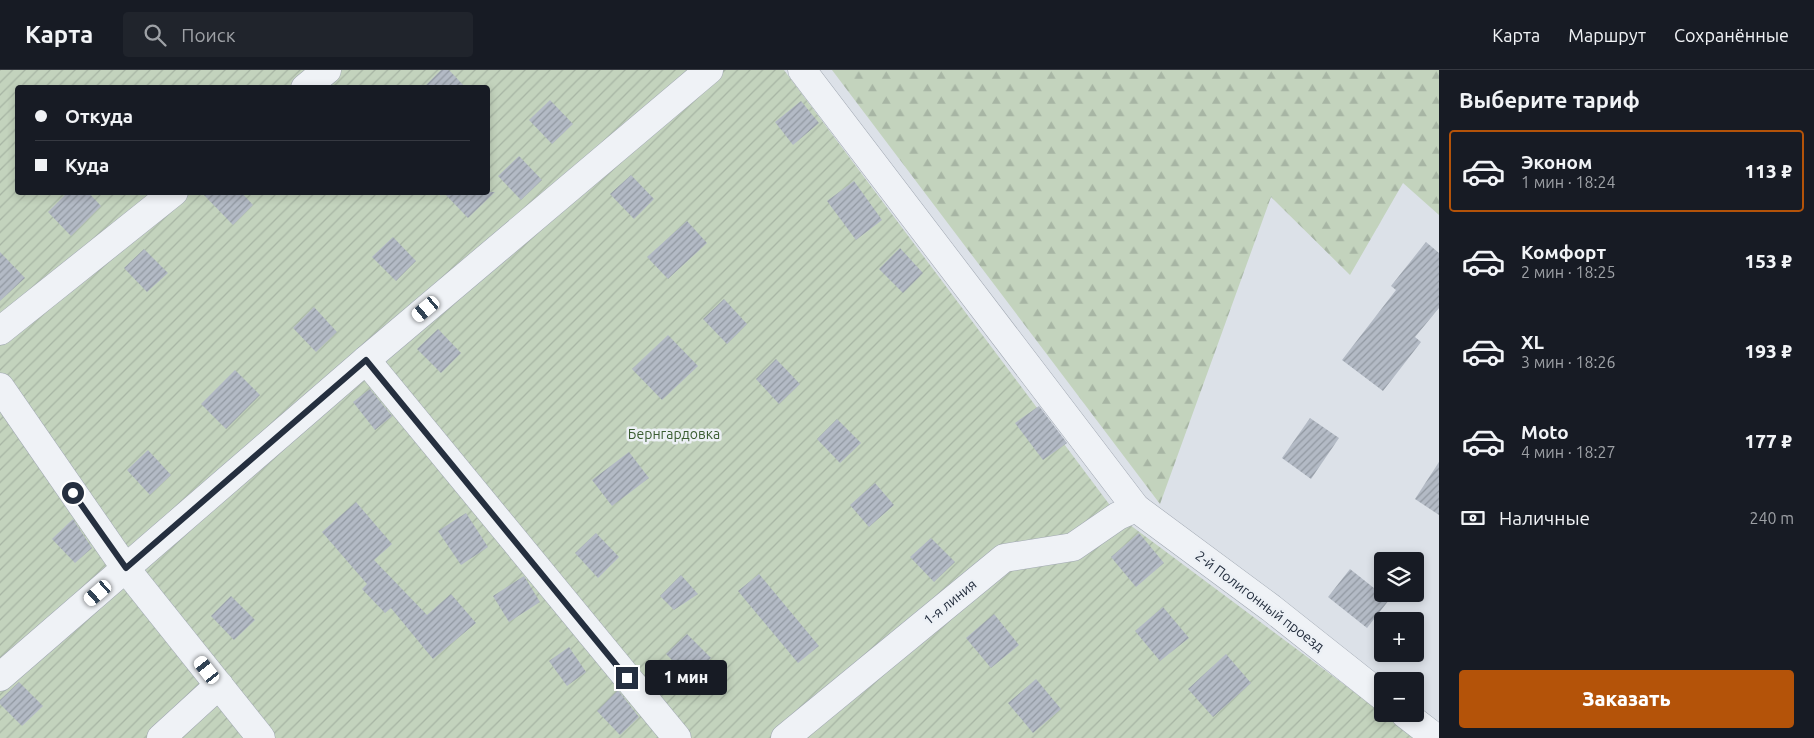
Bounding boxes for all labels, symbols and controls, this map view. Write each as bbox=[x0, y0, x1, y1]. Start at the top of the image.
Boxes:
search box bbox=[123, 12, 473, 57]
text: Карта bbox=[25, 21, 93, 48]
icon: search bbox=[141, 21, 169, 49]
text: Поиск bbox=[181, 24, 235, 46]
text: Карта bbox=[1492, 25, 1540, 45]
text: Маршрут bbox=[1568, 25, 1646, 45]
text: Сохранённые bbox=[1674, 25, 1789, 45]
text: Выберите тариф bbox=[1459, 87, 1640, 112]
text: Откуда bbox=[65, 105, 133, 127]
icon: car bbox=[1461, 149, 1506, 194]
text: Эконом bbox=[1521, 151, 1592, 173]
text: Куда bbox=[65, 154, 109, 176]
text: 113 ₽ bbox=[1745, 160, 1792, 182]
text: 1 мин · 18:24 bbox=[1521, 173, 1615, 191]
icon: car bbox=[1461, 239, 1506, 284]
text: Комфорт bbox=[1521, 241, 1606, 263]
text: 153 ₽ bbox=[1745, 250, 1792, 272]
text: 2 мин · 18:25 bbox=[1521, 263, 1615, 281]
car bbox=[409, 294, 442, 324]
icon: car bbox=[1461, 329, 1506, 374]
text: XL bbox=[1521, 331, 1544, 353]
text: 193 ₽ bbox=[1745, 340, 1792, 362]
text: 3 мин · 18:26 bbox=[1521, 353, 1615, 371]
icon: car bbox=[1461, 419, 1506, 464]
text: Moto bbox=[1521, 421, 1569, 443]
park label: Бернгардовка bbox=[628, 426, 720, 442]
text: 177 ₽ bbox=[1745, 430, 1792, 452]
text: 4 мин · 18:27 bbox=[1521, 443, 1615, 461]
route start bbox=[62, 482, 84, 504]
icon: cash bbox=[1459, 504, 1487, 532]
text: Наличные bbox=[1499, 507, 1590, 529]
text: 240 m bbox=[1749, 509, 1794, 527]
street label: 2-й Полигонный проезд bbox=[1193, 547, 1327, 655]
map controls bbox=[1374, 552, 1424, 722]
button: layers bbox=[1374, 552, 1424, 602]
street label: 1-я линия bbox=[920, 576, 980, 628]
car bbox=[81, 577, 114, 609]
button: + bbox=[1374, 612, 1424, 662]
car bbox=[191, 654, 222, 686]
callout: 1 мин bbox=[644, 660, 727, 696]
route end bbox=[616, 667, 638, 689]
text: 1 мин bbox=[664, 668, 708, 686]
button: Заказать bbox=[1459, 670, 1794, 728]
button: − bbox=[1374, 672, 1424, 722]

